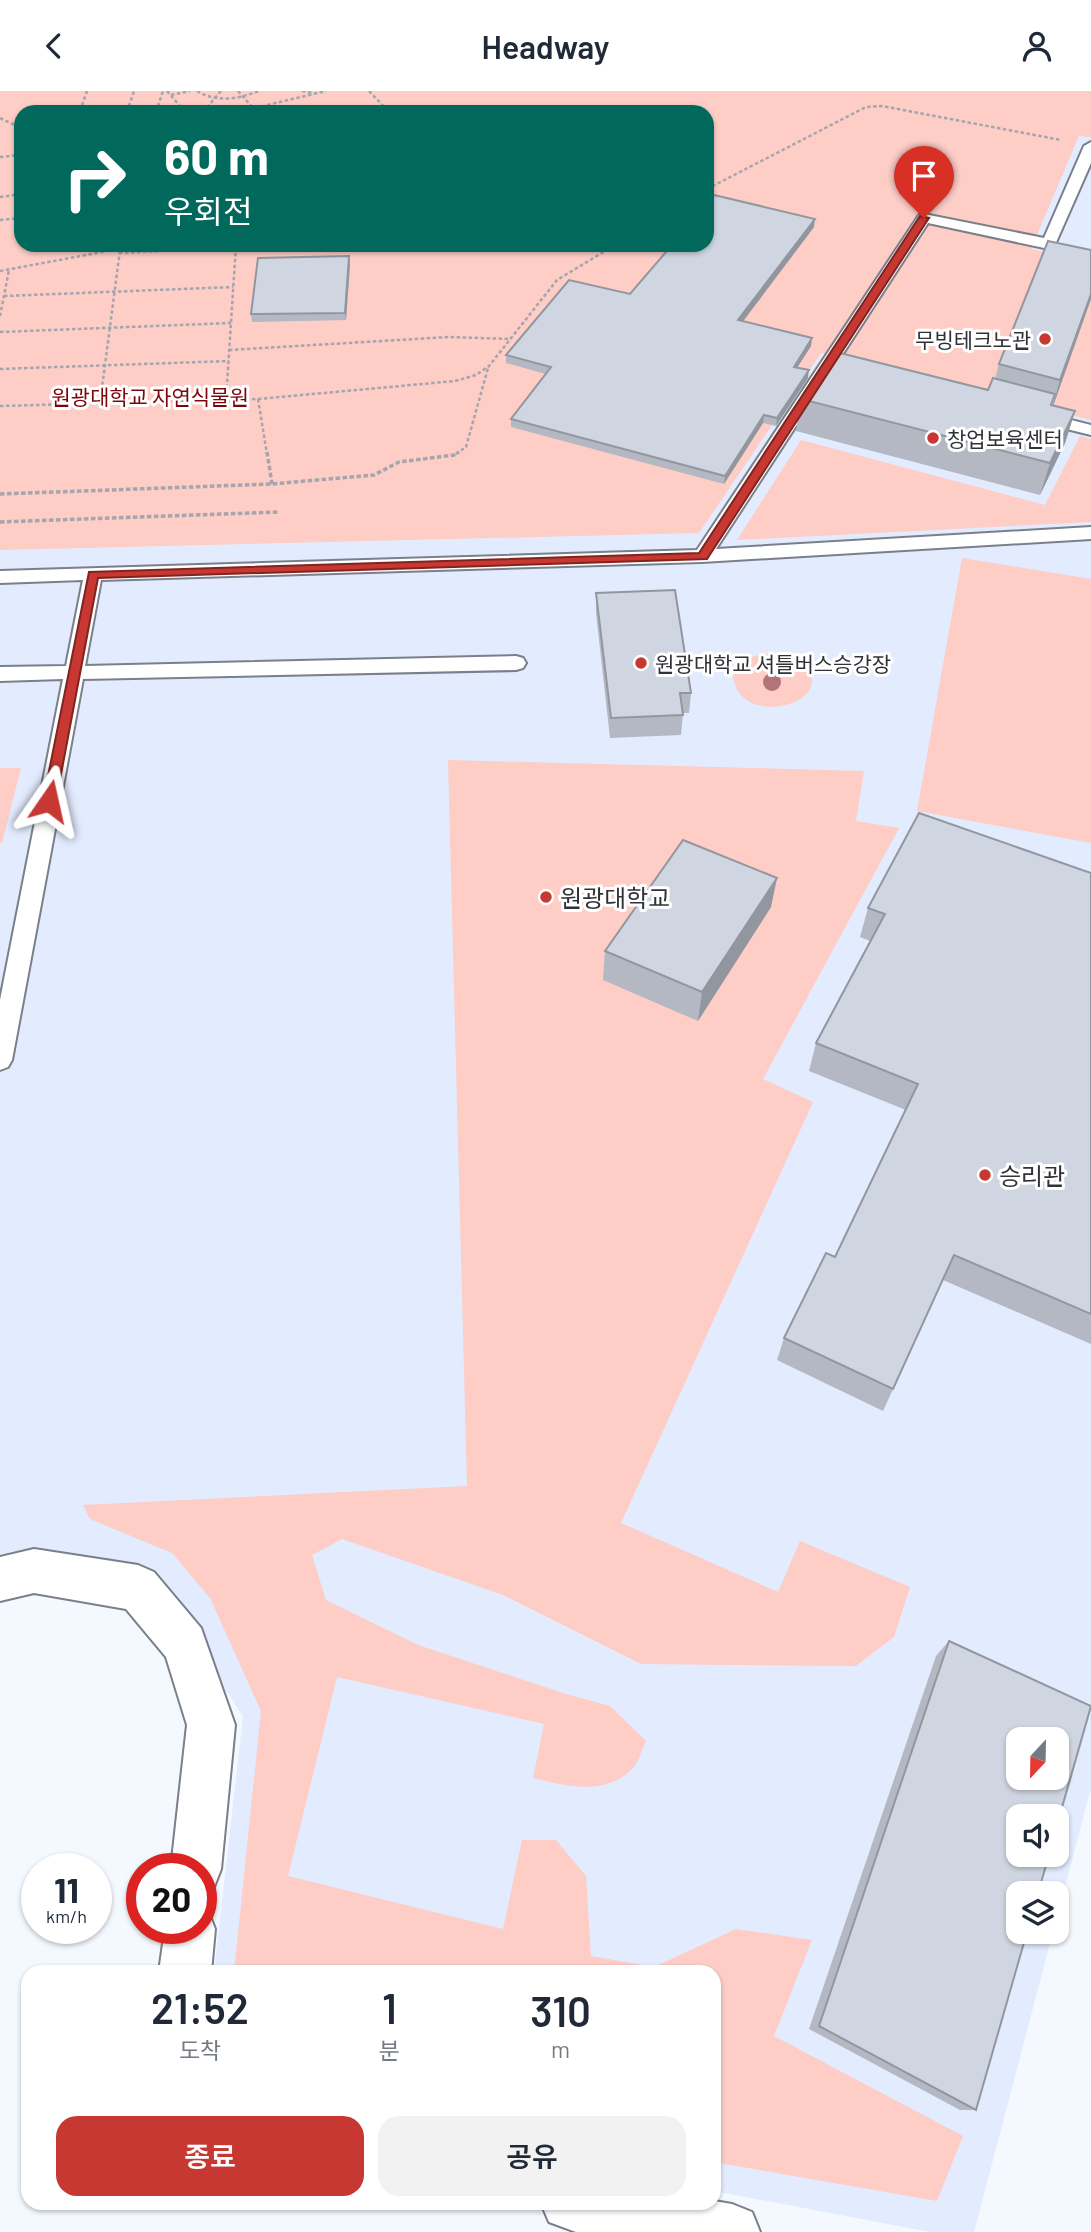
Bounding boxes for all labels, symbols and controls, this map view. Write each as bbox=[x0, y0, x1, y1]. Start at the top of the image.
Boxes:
icon: back bbox=[35, 27, 73, 65]
text: Headway bbox=[482, 27, 609, 65]
icon: person bbox=[1018, 27, 1056, 65]
text: 60 m bbox=[164, 126, 269, 185]
icon: right bbox=[49, 133, 140, 224]
pin bbox=[894, 146, 954, 218]
icon: arrive bbox=[905, 157, 943, 195]
text: 우회전 bbox=[164, 191, 252, 229]
place label: 무빙테크노관 bbox=[915, 327, 1031, 352]
marker: 무빙테크노관 bbox=[1037, 331, 1053, 347]
park label: 원광대학교 자연식물원 bbox=[51, 384, 249, 409]
place label: 창업보육센터 bbox=[947, 426, 1063, 451]
marker: 창업보육센터 bbox=[925, 430, 941, 446]
place label: 원광대학교 셔틀버스승강장 bbox=[655, 651, 891, 676]
marker: 원광대학교 셔틀버스승강장 bbox=[633, 655, 649, 671]
position arrow bbox=[12, 764, 86, 838]
place label: 원광대학교 bbox=[560, 883, 670, 912]
marker: 원광대학교 bbox=[538, 889, 554, 905]
place label: 승리관 bbox=[999, 1161, 1065, 1190]
marker: 승리관 bbox=[977, 1167, 993, 1183]
north arrow bbox=[1006, 1727, 1069, 1790]
map controls bbox=[1006, 1727, 1069, 1944]
button: sound bbox=[1006, 1804, 1069, 1867]
speed limit sign: 20 bbox=[126, 1853, 217, 1944]
text: 11 bbox=[54, 1868, 79, 1910]
button: layers bbox=[1006, 1881, 1069, 1944]
text: km/h bbox=[46, 1905, 87, 1927]
text: 21:52 bbox=[151, 1982, 249, 2032]
text: 1 bbox=[382, 1982, 397, 2032]
text: 310 bbox=[530, 1985, 591, 2035]
text: m bbox=[551, 2035, 570, 2063]
text: 도착 bbox=[179, 2036, 221, 2064]
text: 분 bbox=[379, 2036, 400, 2064]
button: 종료 bbox=[56, 2116, 364, 2196]
button: 공유 bbox=[378, 2116, 686, 2196]

